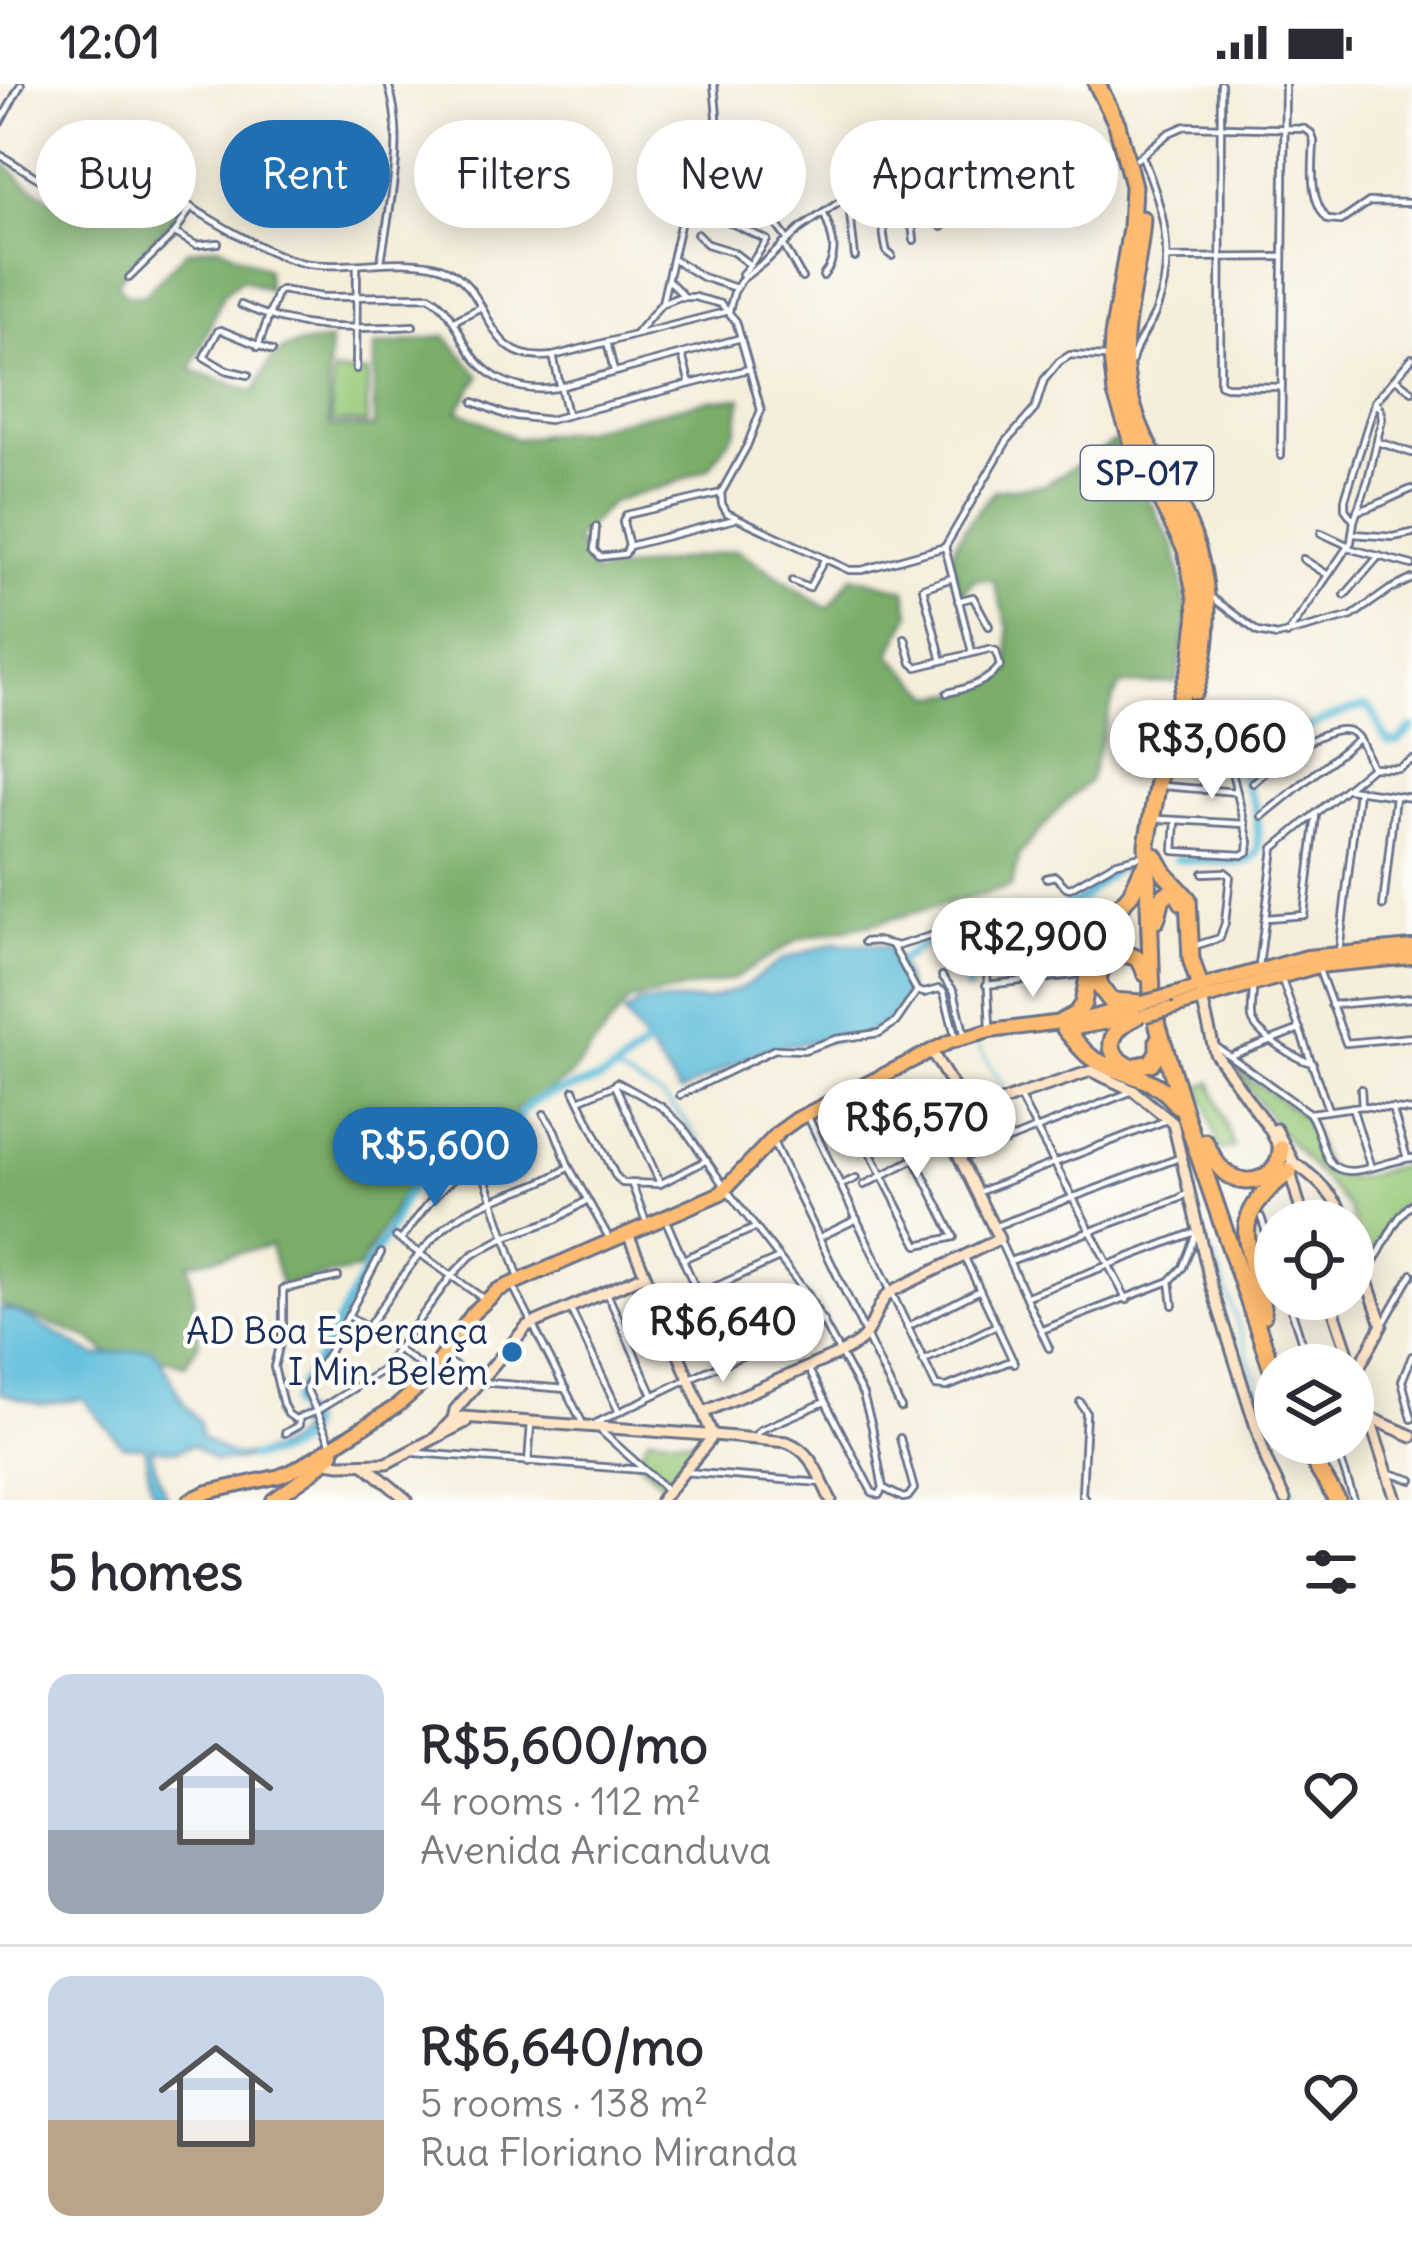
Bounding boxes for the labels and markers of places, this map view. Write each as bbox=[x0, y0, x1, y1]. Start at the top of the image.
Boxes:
pin: R$3,060 bbox=[1101, 700, 1323, 802]
pin: R$2,900 bbox=[922, 898, 1144, 1000]
pin: R$6,570 bbox=[806, 1079, 1028, 1181]
pin: R$5,600 bbox=[324, 1107, 546, 1209]
pin: R$6,640 bbox=[612, 1283, 834, 1385]
place label: AD Boa Esperança I Min. Belém bbox=[186, 1309, 488, 1395]
marker: AD Boa Esperança I Min. Belém bbox=[499, 1339, 525, 1365]

